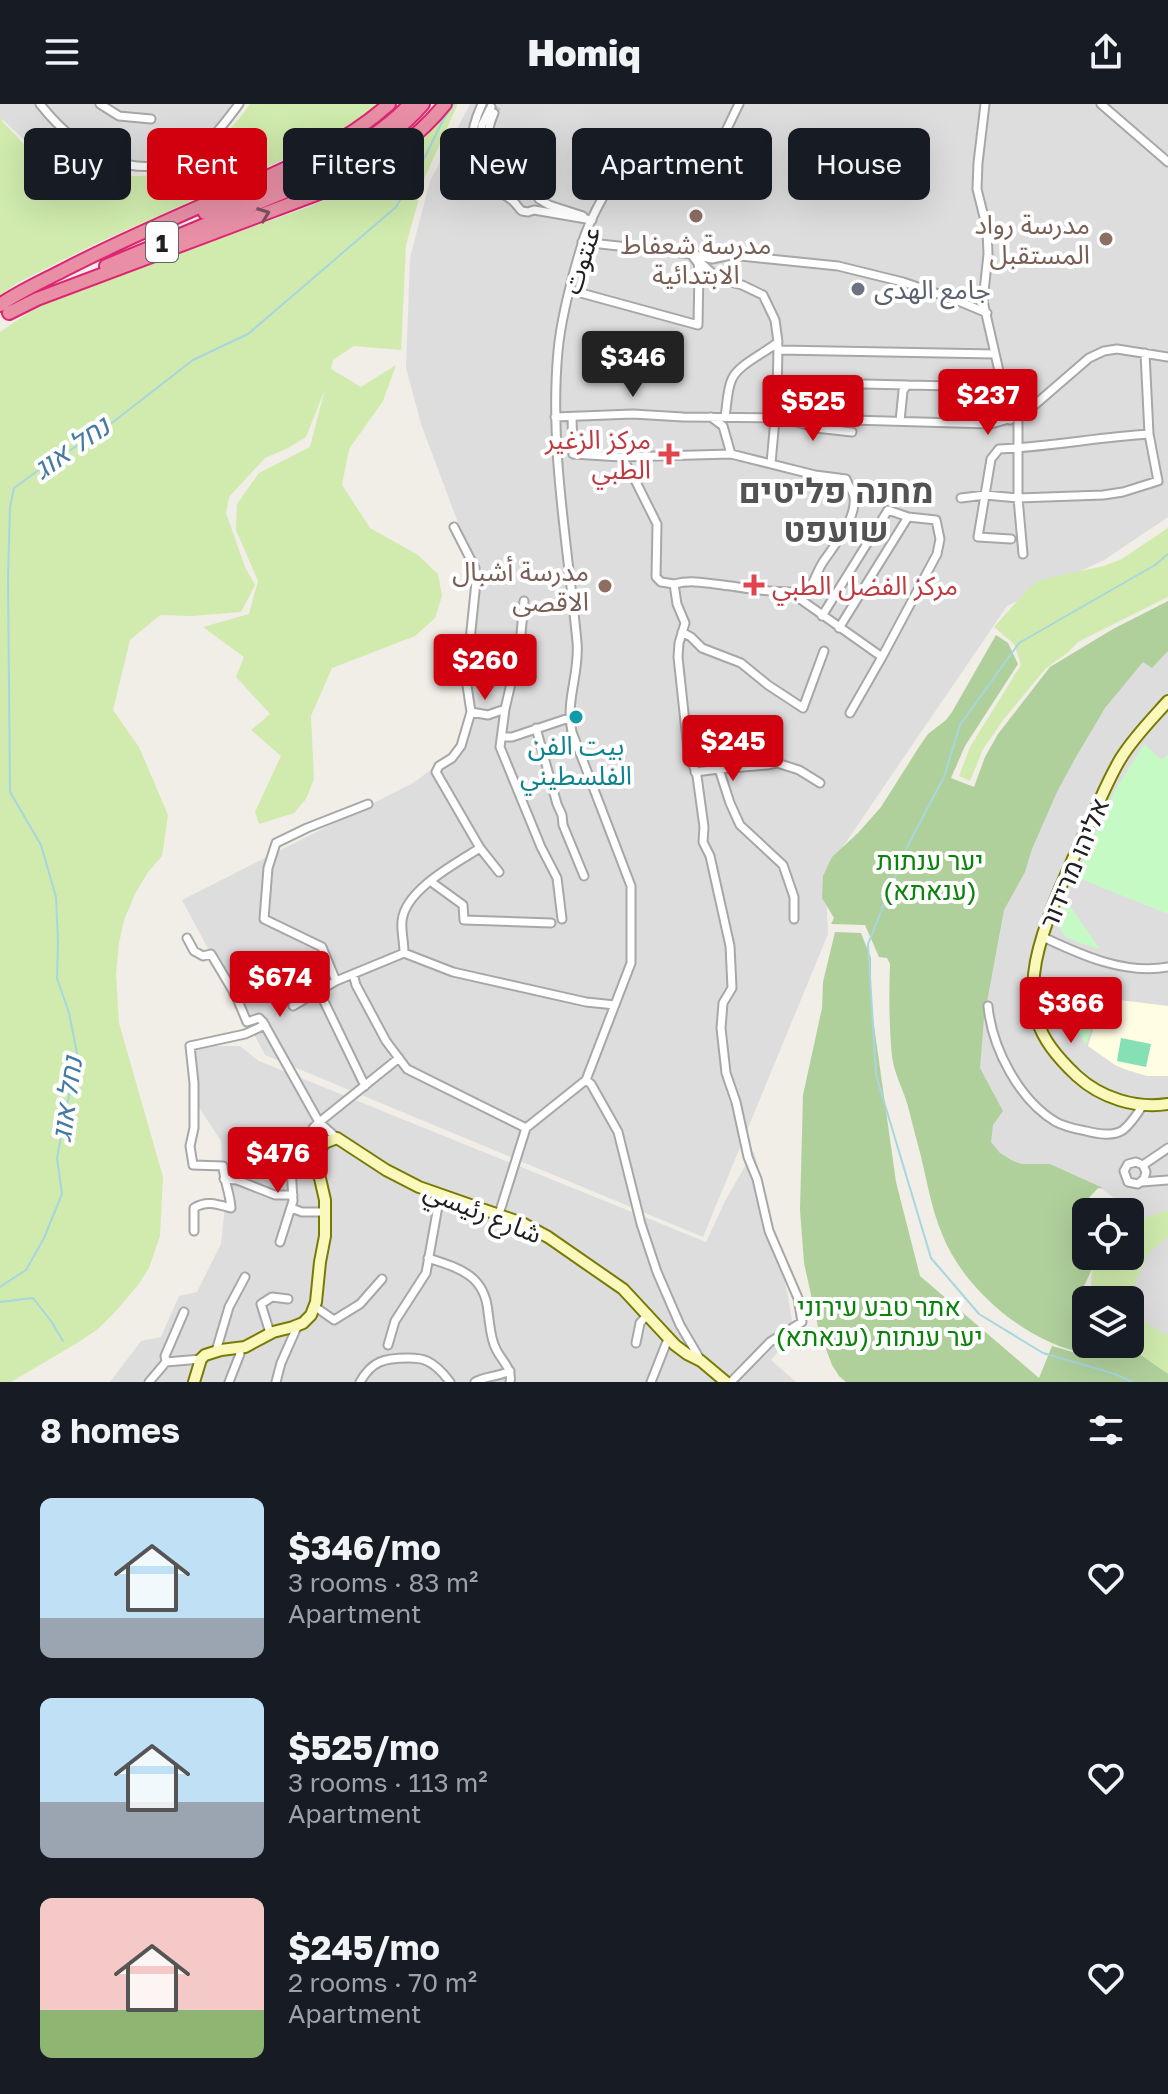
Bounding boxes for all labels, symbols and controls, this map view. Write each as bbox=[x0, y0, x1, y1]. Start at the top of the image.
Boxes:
icon: menu bbox=[40, 30, 84, 74]
icon: share bbox=[1084, 30, 1128, 74]
text: Homiq bbox=[527, 31, 641, 74]
chip: Buy bbox=[24, 128, 131, 200]
chip: Rent bbox=[147, 128, 267, 200]
chip: Filters bbox=[283, 128, 424, 200]
chip: New bbox=[440, 128, 556, 200]
chip: Apartment bbox=[572, 128, 772, 200]
chip: House bbox=[788, 128, 930, 200]
marker: مدرسة شعفاط الابتدائية bbox=[687, 207, 705, 225]
one-way arrow bbox=[256, 208, 270, 224]
place label: مدرسة رواد المستقبل bbox=[974, 209, 1090, 270]
road number: 1 bbox=[146, 222, 178, 262]
street label: عنتوت bbox=[555, 222, 607, 298]
place label: مدرسة شعفاط الابتدائية bbox=[621, 229, 771, 290]
marker: مدرسة رواد المستقبل bbox=[1097, 230, 1115, 248]
place label: جامع الهدى bbox=[874, 274, 991, 310]
marker: جامع الهدى bbox=[849, 280, 867, 298]
pin: $346 bbox=[586, 331, 680, 399]
text: $346 bbox=[600, 341, 666, 372]
pin: $237 bbox=[941, 369, 1035, 437]
pin: $525 bbox=[766, 375, 860, 443]
text: $237 bbox=[956, 379, 1020, 410]
text: $525 bbox=[780, 385, 846, 416]
water label: נחל אוג bbox=[26, 408, 117, 485]
place label: مركز الزغير الطبي bbox=[544, 424, 651, 490]
marker: مركز الزغير الطبي bbox=[658, 443, 680, 465]
district label: מחנה פליטים שועפט bbox=[739, 470, 933, 549]
place label: مدرسة أشبال الاقصى bbox=[452, 555, 589, 617]
place label: مركز الفضل الطبي bbox=[772, 570, 958, 606]
marker: مركز الفضل الطبي bbox=[743, 574, 765, 596]
marker: مدرسة أشبال الاقصى bbox=[596, 577, 614, 595]
pin: $260 bbox=[438, 634, 532, 702]
text: $260 bbox=[452, 644, 518, 675]
marker: بيت الفن الفلسطيني bbox=[567, 708, 585, 726]
pin: $245 bbox=[686, 715, 780, 783]
text: $245 bbox=[700, 725, 766, 756]
place label: بيت الفن الفلسطيني bbox=[520, 730, 632, 796]
street label: אליהו מרידור bbox=[1033, 793, 1115, 933]
park label: יער ענתות (ענאתא) bbox=[877, 845, 983, 906]
pin: $674 bbox=[233, 951, 327, 1019]
text: $674 bbox=[248, 961, 312, 992]
pin: $366 bbox=[1024, 977, 1118, 1045]
text: $366 bbox=[1038, 987, 1104, 1018]
water label: נחל אוג bbox=[44, 1052, 89, 1144]
pin: $476 bbox=[231, 1127, 325, 1195]
text: $476 bbox=[246, 1137, 310, 1168]
street label: شارع رئيسي bbox=[418, 1174, 546, 1254]
map controls bbox=[1072, 1198, 1144, 1358]
button: locate bbox=[1072, 1198, 1144, 1270]
button: layers bbox=[1072, 1286, 1144, 1358]
park label: אתר טבע עירוני יער ענתות (ענאתא) bbox=[775, 1291, 983, 1352]
icon: filters bbox=[1084, 1408, 1128, 1452]
text: 8 homes bbox=[40, 1410, 180, 1450]
text: $346/mo bbox=[288, 1527, 441, 1567]
icon: home bbox=[104, 1530, 200, 1626]
icon: heart bbox=[1084, 1556, 1128, 1600]
text: 3 rooms · 83 m² bbox=[288, 1567, 478, 1598]
text: Apartment bbox=[288, 1598, 421, 1629]
text: $525/mo bbox=[288, 1727, 439, 1767]
icon: home bbox=[104, 1730, 200, 1826]
icon: heart bbox=[1084, 1756, 1128, 1800]
text: 3 rooms · 113 m² bbox=[288, 1767, 488, 1798]
text: Apartment bbox=[288, 1798, 421, 1829]
text: $245/mo bbox=[288, 1927, 440, 1967]
icon: home bbox=[104, 1930, 200, 2026]
icon: heart bbox=[1084, 1956, 1128, 2000]
text: 2 rooms · 70 m² bbox=[288, 1967, 477, 1998]
text: Apartment bbox=[288, 1998, 421, 2029]

